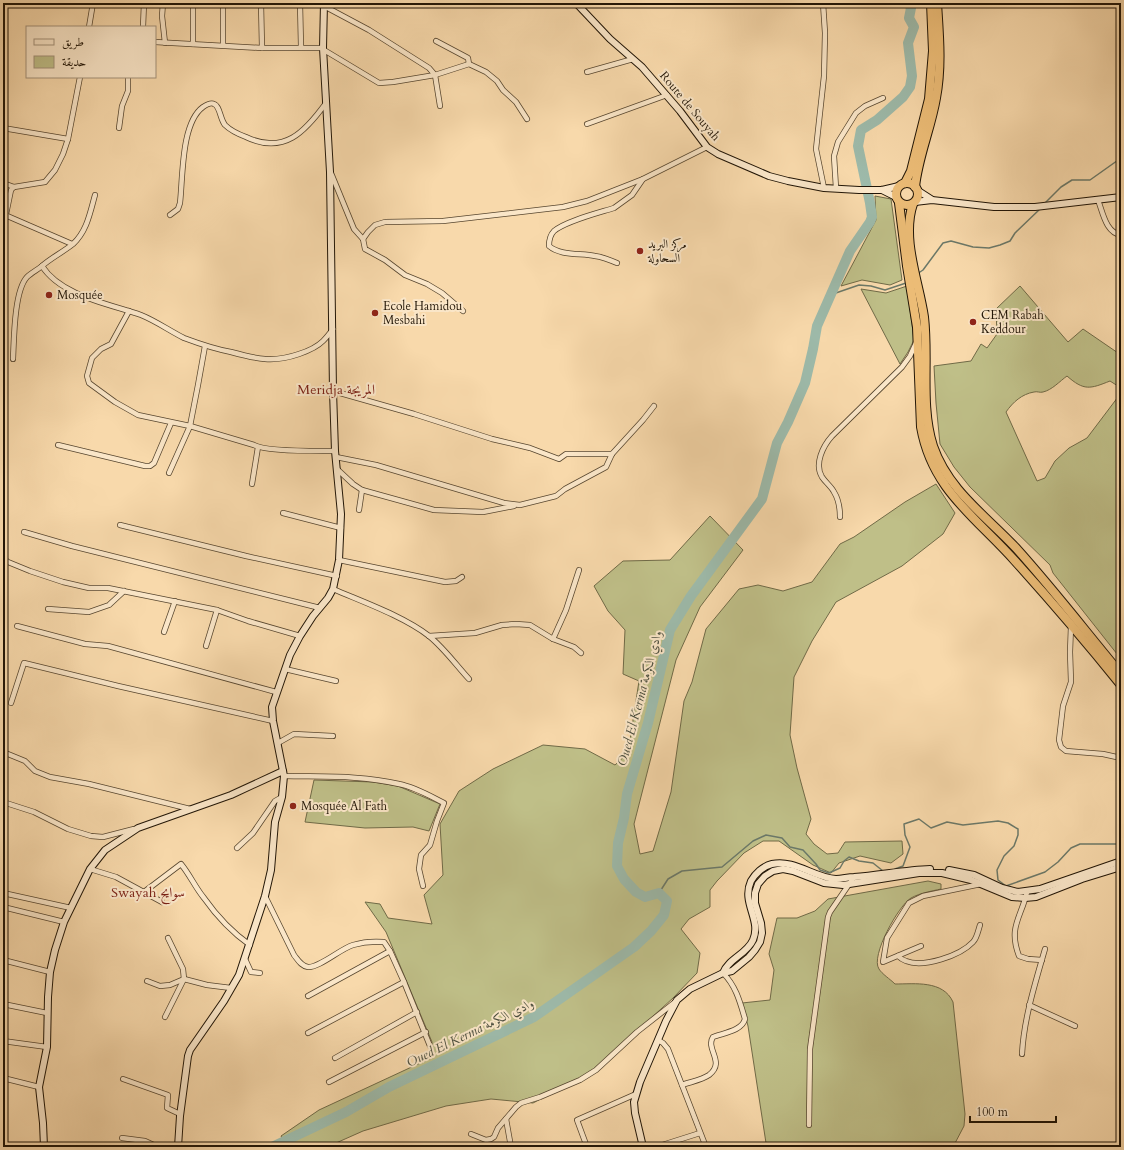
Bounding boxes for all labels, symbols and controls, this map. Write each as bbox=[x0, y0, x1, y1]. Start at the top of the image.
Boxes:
legend bbox=[26, 26, 156, 78]
text: طريق bbox=[62, 34, 84, 50]
text: حديقة bbox=[62, 54, 86, 70]
street label: Route de Souyah bbox=[656, 68, 724, 144]
place label: مركز البريد السحاولة bbox=[647, 236, 687, 266]
marker: مركز البريد السحاولة bbox=[635, 246, 645, 256]
place label: Mosquée bbox=[57, 287, 103, 303]
marker: Mosquée bbox=[44, 290, 54, 300]
place label: Ecole Hamidou Mesbahi bbox=[383, 298, 463, 328]
place label: CEM Rabah Keddour bbox=[981, 307, 1044, 337]
marker: Ecole Hamidou Mesbahi bbox=[370, 308, 380, 318]
marker: CEM Rabah Keddour bbox=[968, 317, 978, 327]
district label: Meridja المريجة bbox=[297, 380, 375, 399]
water label: Oued El Kerma وادي الكرمة bbox=[613, 628, 668, 768]
place label: Mosquée Al Fath bbox=[301, 798, 388, 814]
marker: Mosquée Al Fath bbox=[288, 801, 298, 811]
district label: Swayah سوايح bbox=[111, 883, 185, 905]
water label: Oued El Kerma وادي الكرمة bbox=[404, 994, 538, 1073]
scale bar bbox=[970, 1098, 1056, 1124]
text: 100 m bbox=[976, 1104, 1009, 1120]

